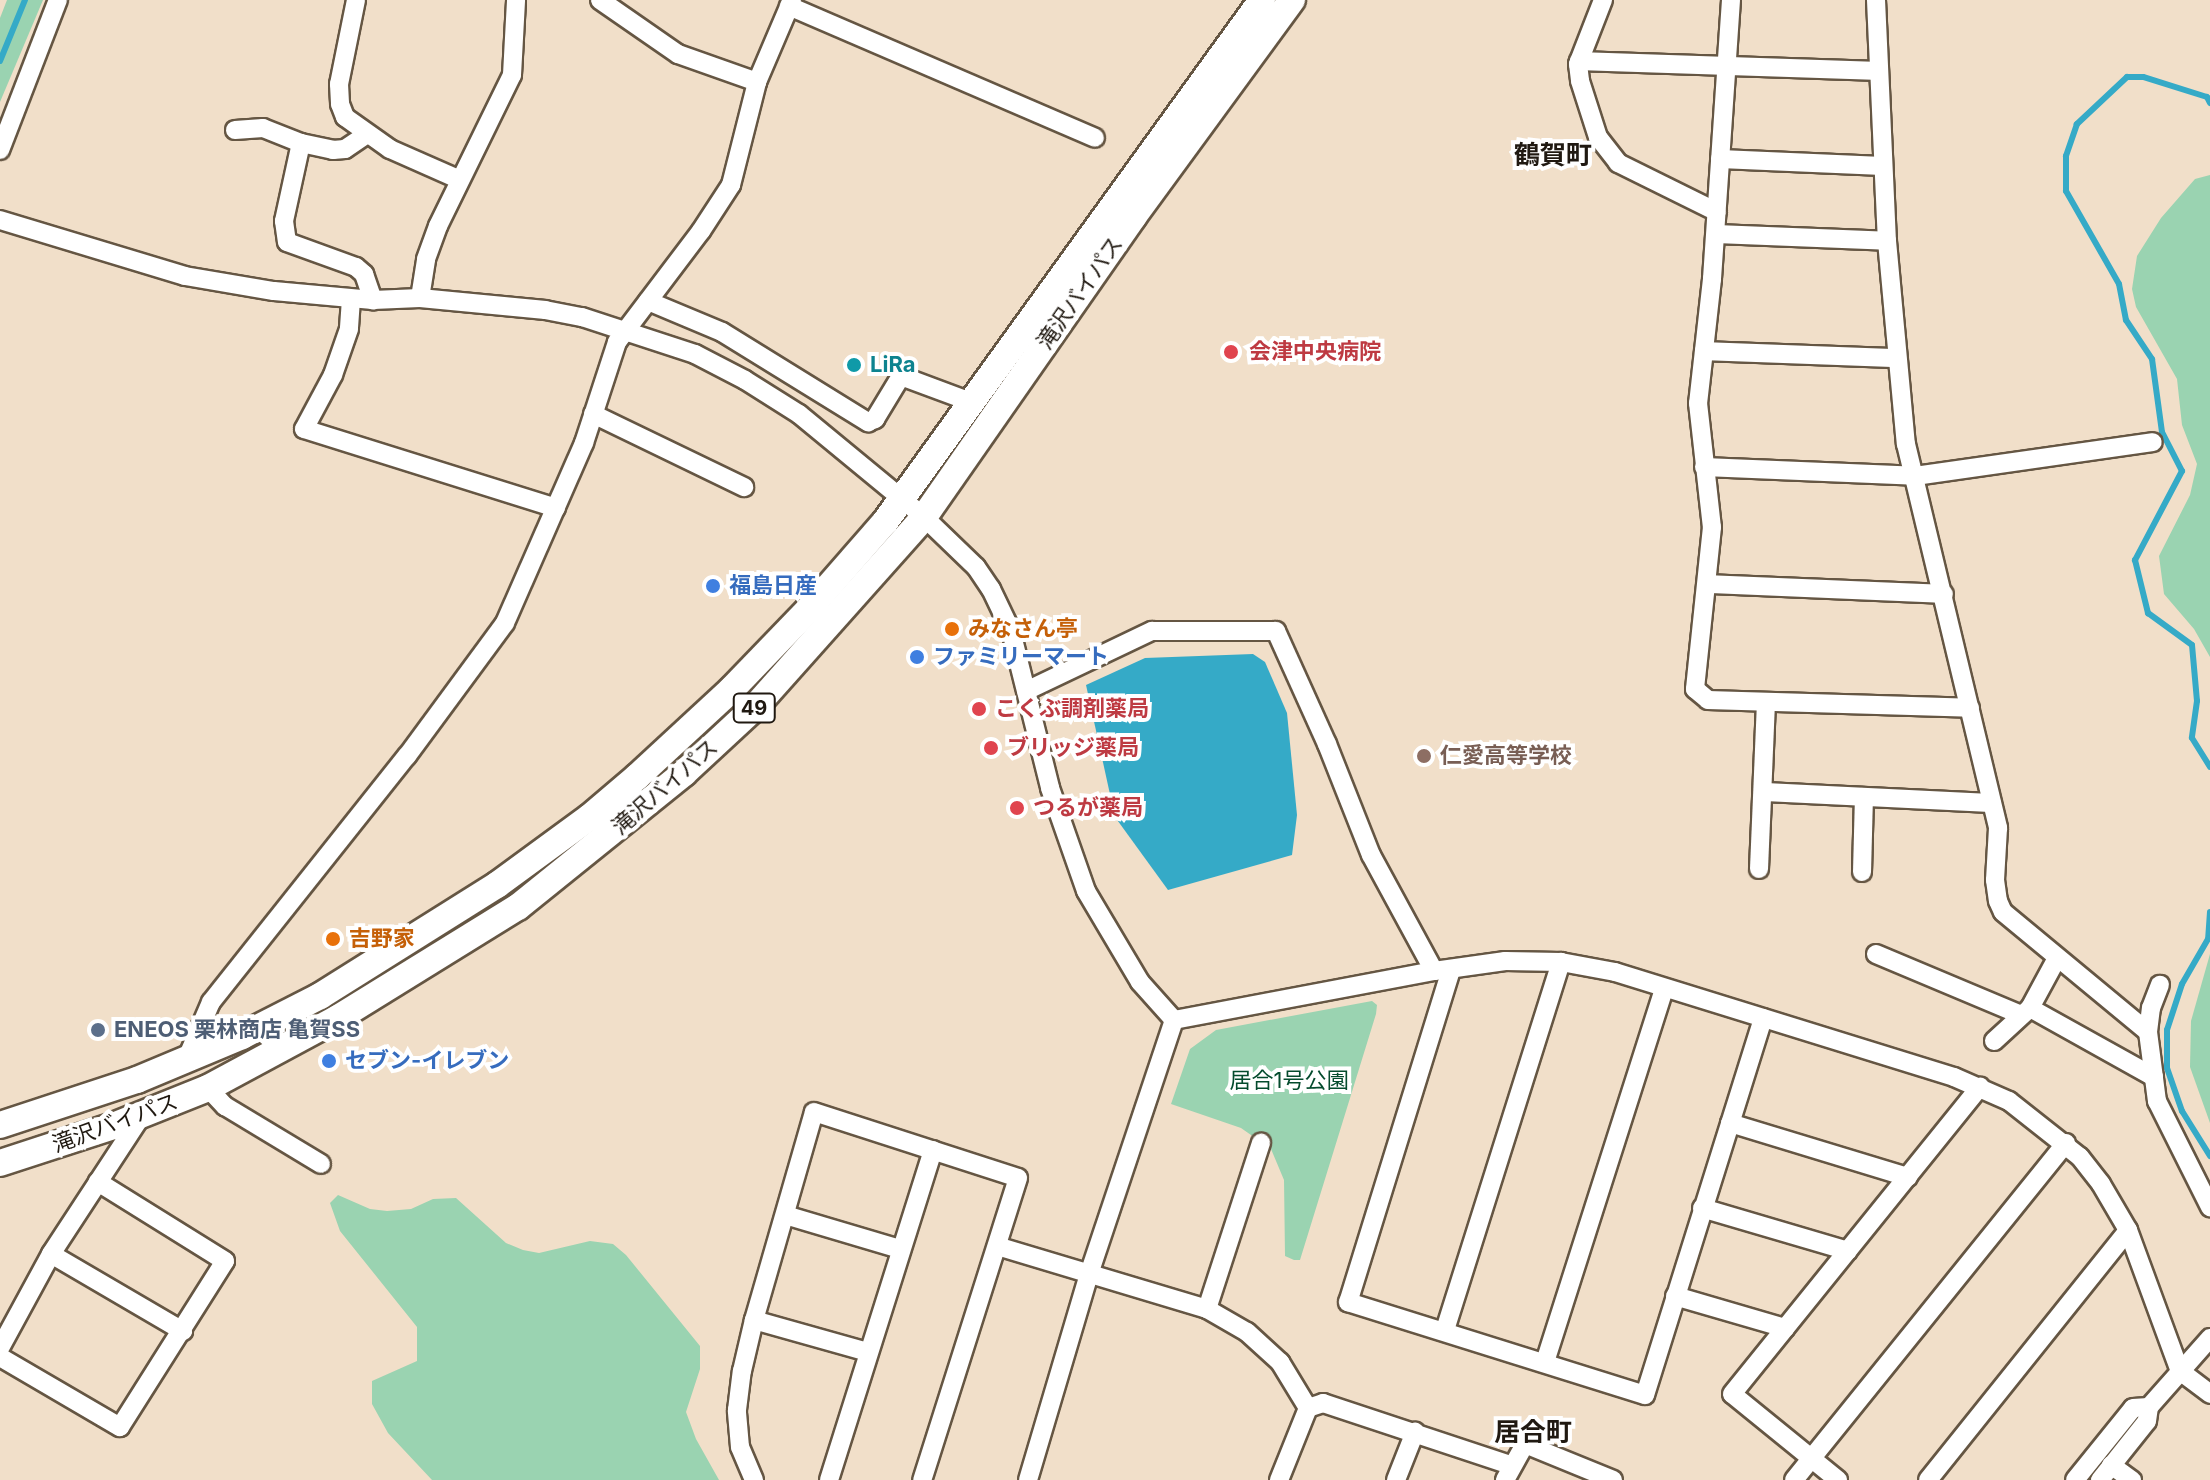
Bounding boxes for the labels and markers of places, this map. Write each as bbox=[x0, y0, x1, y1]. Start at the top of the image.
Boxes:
place label: 会津中央病院 bbox=[1249, 339, 1381, 365]
marker: 会津中央病院 bbox=[1220, 341, 1242, 363]
place label: LiRa bbox=[870, 352, 916, 378]
marker: LiRa bbox=[845, 356, 863, 374]
place label: 福島日産 bbox=[729, 573, 817, 599]
marker: 福島日産 bbox=[704, 577, 722, 595]
place label: みなさん亭 bbox=[968, 616, 1078, 642]
marker: みなさん亭 bbox=[943, 620, 961, 638]
place label: ファミリーマート bbox=[933, 644, 1109, 670]
marker: ファミリーマート bbox=[908, 648, 926, 666]
place label: こくぶ調剤薬局 bbox=[995, 696, 1149, 722]
marker: こくぶ調剤薬局 bbox=[970, 700, 988, 718]
place label: ブリッジ薬局 bbox=[1007, 735, 1139, 761]
marker: ブリッジ薬局 bbox=[982, 739, 1000, 757]
place label: 仁愛高等学校 bbox=[1440, 743, 1572, 769]
marker: 仁愛高等学校 bbox=[1415, 747, 1433, 765]
place label: つるが薬局 bbox=[1033, 795, 1143, 821]
marker: つるが薬局 bbox=[1008, 799, 1026, 817]
place label: 吉野家 bbox=[349, 926, 415, 952]
marker: 吉野家 bbox=[324, 930, 342, 948]
place label: ENEOS 栗林商店 亀賀SS bbox=[114, 1017, 360, 1043]
marker: ENEOS 栗林商店 亀賀SS bbox=[89, 1021, 107, 1039]
place label: セブン-イレブン bbox=[345, 1048, 509, 1074]
marker: セブン-イレブン bbox=[320, 1052, 338, 1070]

